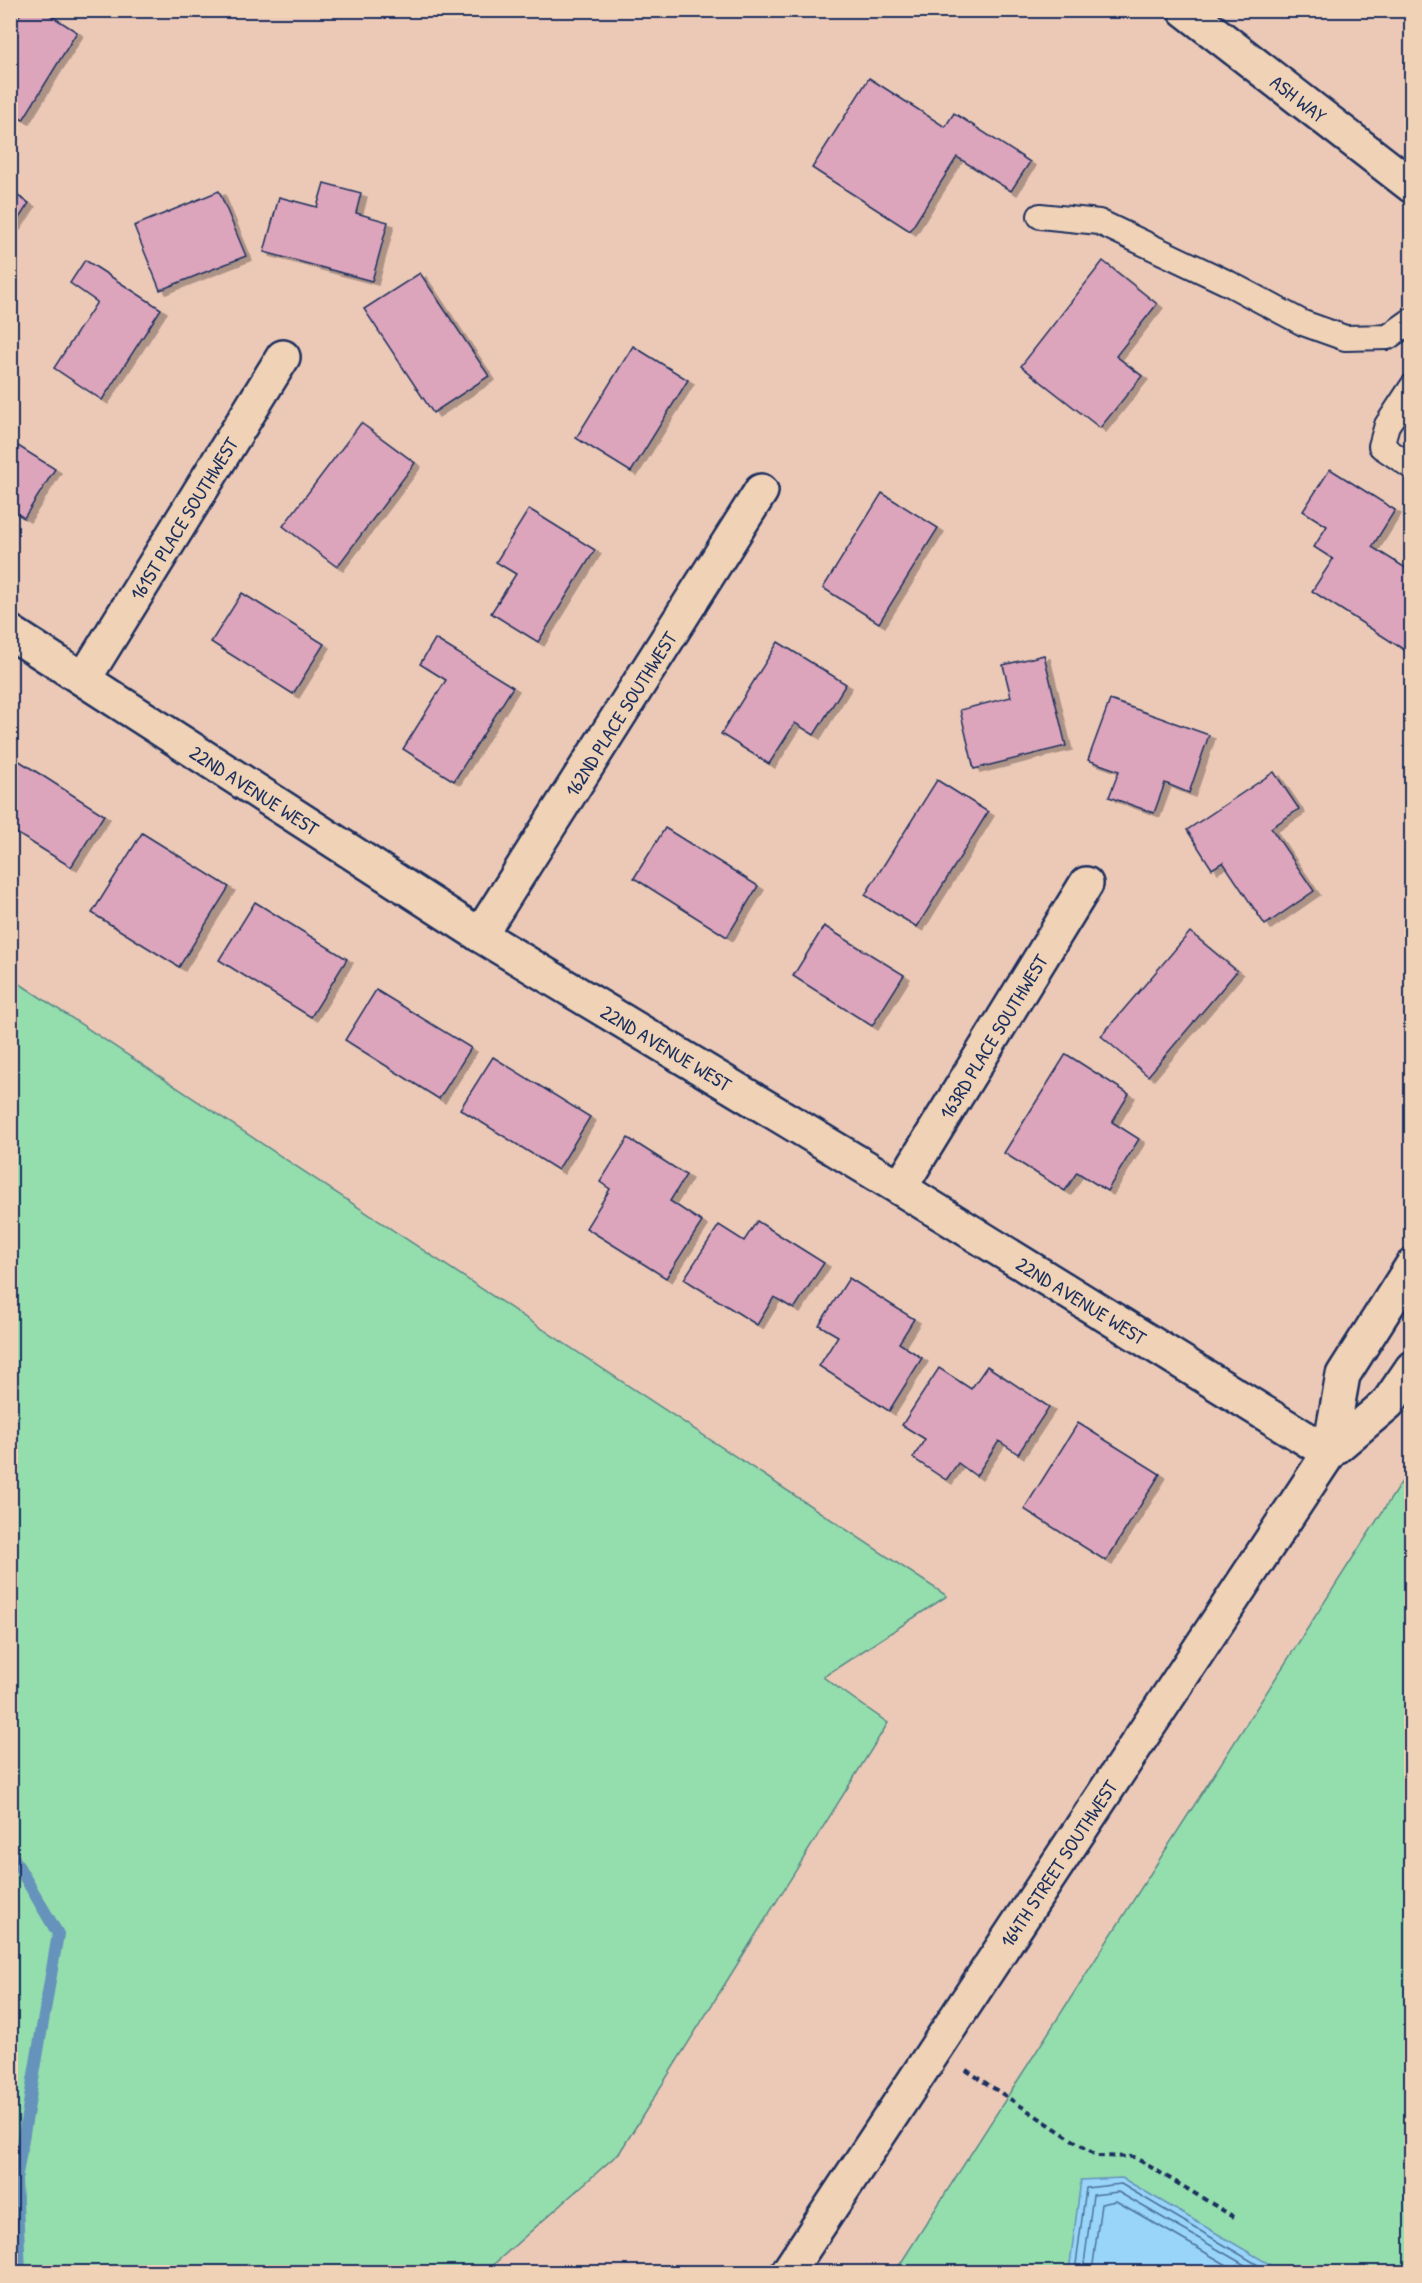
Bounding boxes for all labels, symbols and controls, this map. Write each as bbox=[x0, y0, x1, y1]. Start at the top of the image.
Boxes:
street label: ASH WAY bbox=[1265, 68, 1332, 129]
street label: 161ST PLACE SOUTHWEST bbox=[123, 431, 244, 605]
street label: 162ND PLACE SOUTHWEST bbox=[558, 625, 683, 801]
street label: 22ND AVENUE WEST bbox=[185, 738, 325, 842]
street label: 163RD PLACE SOUTHWEST bbox=[932, 948, 1054, 1124]
street label: 22ND AVENUE WEST bbox=[596, 998, 738, 1098]
street label: 22ND AVENUE WEST bbox=[1011, 1250, 1152, 1351]
street label: 164TH STREET SOUTHWEST bbox=[993, 1774, 1123, 1952]

